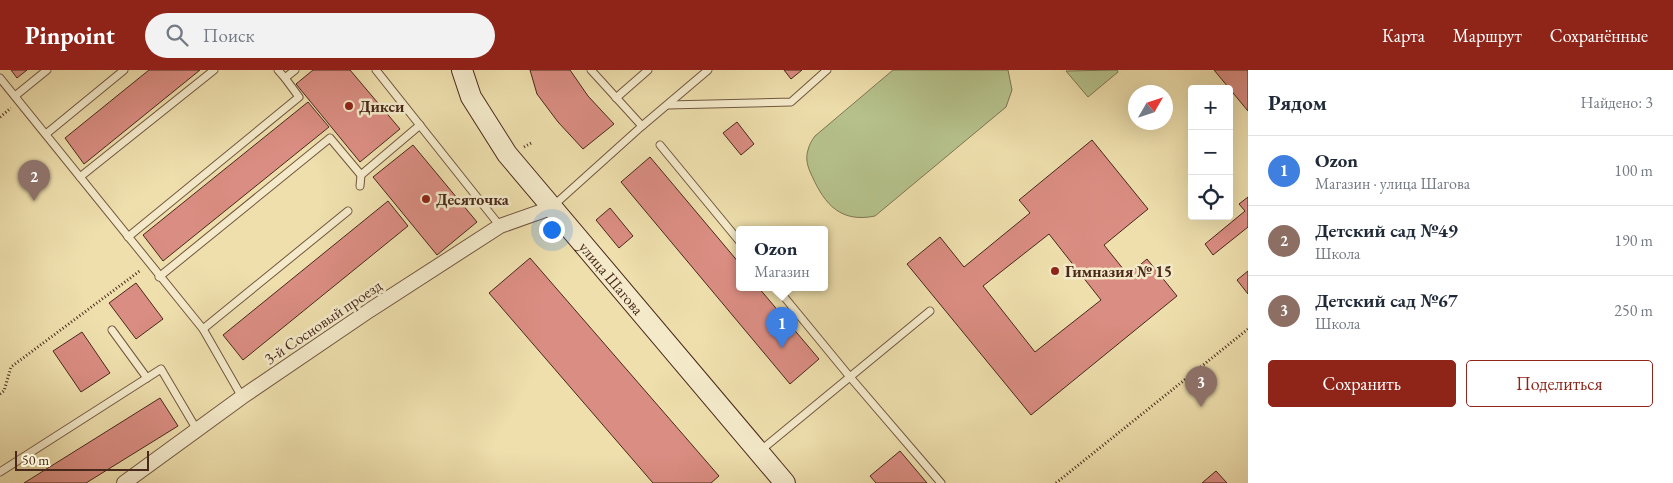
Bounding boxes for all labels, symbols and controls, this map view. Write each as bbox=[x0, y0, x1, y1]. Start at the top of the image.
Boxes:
search box bbox=[145, 13, 495, 58]
text: Pinpoint bbox=[25, 20, 115, 51]
icon: search bbox=[163, 21, 191, 49]
text: Поиск bbox=[203, 23, 255, 48]
text: Карта bbox=[1382, 24, 1425, 47]
text: Маршрут bbox=[1453, 24, 1522, 47]
text: Сохранённые bbox=[1550, 24, 1648, 47]
north arrow bbox=[1128, 85, 1173, 130]
map controls bbox=[1188, 85, 1233, 220]
button: + bbox=[1188, 85, 1233, 130]
text: Рядом bbox=[1268, 89, 1327, 116]
text: Найдено: 3 bbox=[1581, 92, 1653, 113]
place label: Дикси bbox=[359, 96, 405, 117]
marker: Дикси bbox=[343, 100, 355, 112]
button: − bbox=[1188, 130, 1233, 175]
text: Ozon bbox=[1315, 148, 1358, 173]
pin: 2 bbox=[18, 160, 50, 201]
text: 1 bbox=[1280, 160, 1288, 181]
text: 100 m bbox=[1614, 160, 1653, 181]
text: Магазин · улица Шагова bbox=[1315, 173, 1470, 194]
button: locate bbox=[1188, 175, 1233, 220]
place label: Десяточка bbox=[436, 189, 510, 210]
marker: Десяточка bbox=[420, 193, 432, 205]
your location bbox=[539, 217, 565, 243]
text: Детский сад №49 bbox=[1315, 218, 1458, 243]
popup bbox=[736, 226, 828, 291]
text: 2 bbox=[1280, 230, 1288, 251]
text: 190 m bbox=[1614, 230, 1653, 251]
text: Ozon bbox=[754, 236, 797, 261]
street label: улица Шагова bbox=[574, 237, 649, 320]
text: Школа bbox=[1315, 243, 1360, 264]
text: Магазин bbox=[754, 261, 810, 282]
place label: Гимназия № 15 bbox=[1065, 261, 1172, 282]
marker: Гимназия № 15 bbox=[1049, 265, 1061, 277]
street label: 3-й Сосновый проезд bbox=[260, 274, 386, 369]
text: Детский сад №67 bbox=[1315, 288, 1458, 313]
text: 3 bbox=[1280, 300, 1288, 321]
text: 250 m bbox=[1614, 300, 1653, 321]
pin: 1 bbox=[766, 307, 798, 348]
text: Школа bbox=[1315, 313, 1360, 334]
button: Сохранить bbox=[1268, 360, 1456, 407]
button: Поделиться bbox=[1466, 360, 1653, 407]
pin: 3 bbox=[1185, 366, 1217, 407]
scale bar bbox=[15, 448, 149, 471]
text: 50 m bbox=[22, 451, 49, 469]

